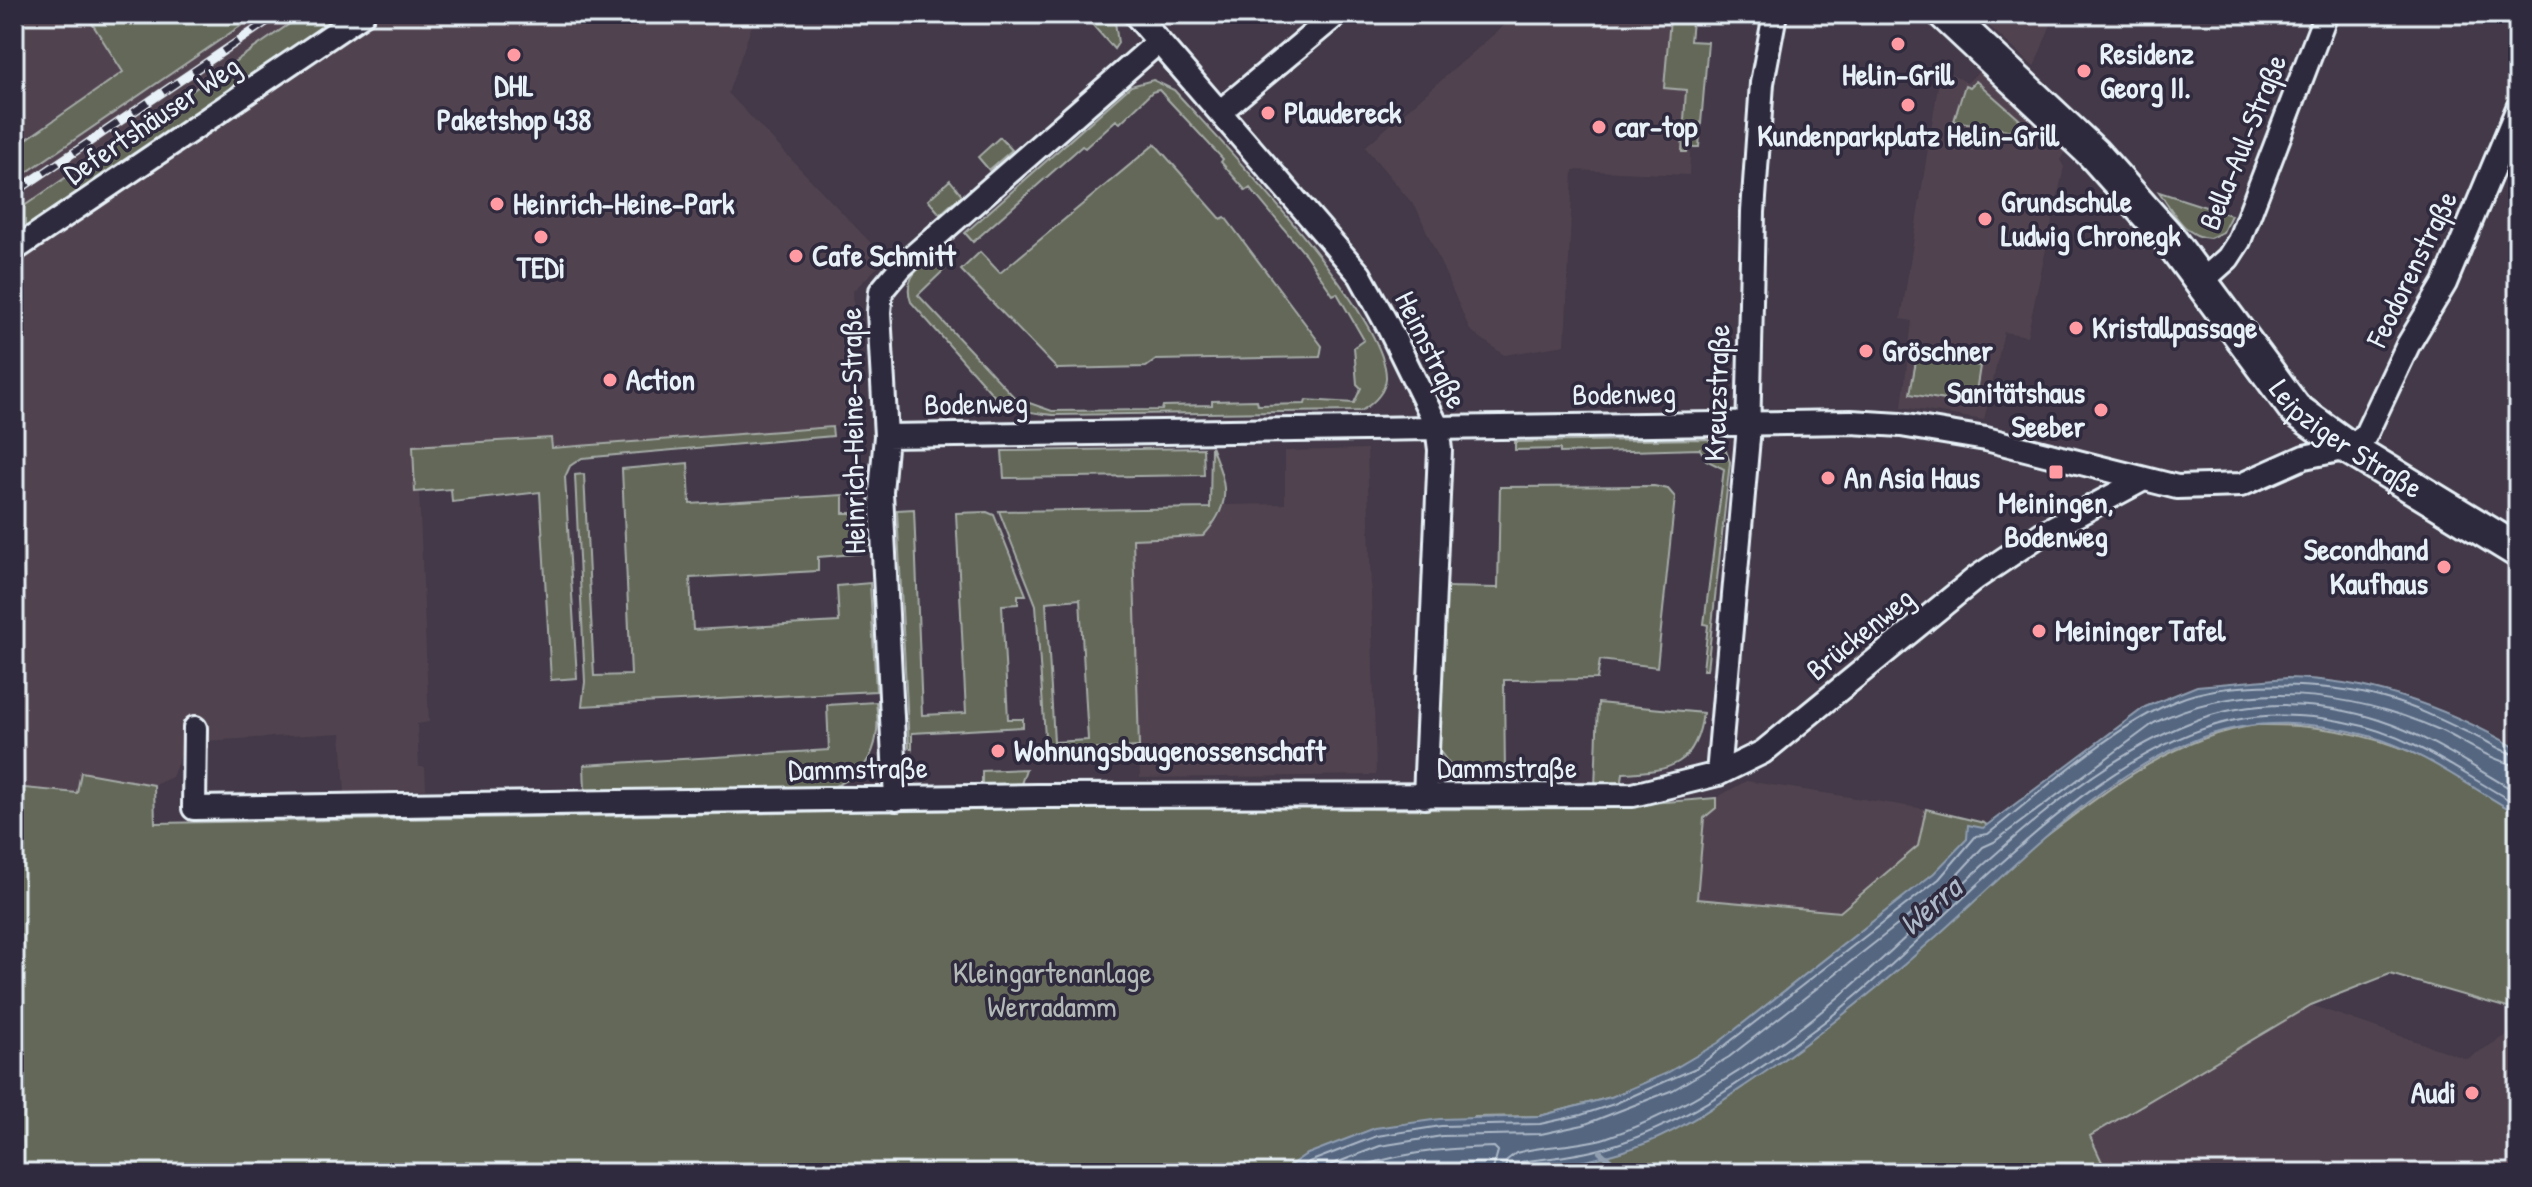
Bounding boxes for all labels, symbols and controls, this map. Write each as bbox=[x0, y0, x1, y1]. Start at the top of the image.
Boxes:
place label: Residenz Georg II. bbox=[2100, 33, 2194, 108]
marker: Helin-Grill bbox=[1889, 35, 1907, 53]
street label: Defertshäuser Weg bbox=[56, 45, 247, 193]
marker: DHL Paketshop 438 bbox=[505, 46, 523, 64]
street label: Bella-Aul-Straße bbox=[2189, 48, 2295, 235]
place label: Helin-Grill bbox=[1842, 54, 1955, 94]
marker: Residenz Georg II. bbox=[2075, 62, 2093, 80]
place label: DHL Paketshop 438 bbox=[437, 65, 591, 140]
place label: Plaudereck bbox=[1284, 92, 1402, 132]
marker: Kundenparkplatz Helin-Grill bbox=[1899, 96, 1917, 114]
marker: Plaudereck bbox=[1259, 104, 1277, 122]
place label: car-top bbox=[1615, 106, 1697, 147]
place label: Kundenparkplatz Helin-Grill bbox=[1757, 115, 2060, 156]
marker: car-top bbox=[1590, 118, 1608, 136]
place label: Grundschule Ludwig Chronegk bbox=[2001, 181, 2181, 256]
place label: Heinrich-Heine-Park bbox=[513, 183, 735, 223]
street label: Feodorenstraße bbox=[2356, 184, 2466, 354]
marker: Heinrich-Heine-Park bbox=[488, 195, 506, 213]
marker: Grundschule Ludwig Chronegk bbox=[1976, 210, 1994, 228]
marker: TEDi bbox=[532, 228, 550, 246]
place label: Cafe Schmitt bbox=[812, 235, 957, 275]
place label: TEDi bbox=[516, 247, 565, 287]
marker: Cafe Schmitt bbox=[787, 247, 805, 265]
street label: Heimstraße bbox=[1386, 284, 1478, 415]
street label: Heinrich-Heine-Straße bbox=[830, 307, 874, 555]
place label: Kristallpassage bbox=[2092, 307, 2257, 348]
marker: Kristallpassage bbox=[2067, 319, 2085, 337]
street label: Kreuzstraße bbox=[1694, 324, 1738, 462]
place label: Gröschner bbox=[1882, 330, 1993, 370]
marker: Gröschner bbox=[1857, 342, 1875, 360]
place label: Action bbox=[626, 359, 695, 399]
marker: Action bbox=[601, 371, 619, 389]
street label: Leipziger Straße bbox=[2261, 371, 2431, 507]
street label: Bodenweg bbox=[1572, 372, 1676, 414]
place label: Sanitätshaus Seeber bbox=[1947, 372, 2085, 446]
street label: Bodenweg bbox=[924, 382, 1028, 424]
marker: Sanitätshaus Seeber bbox=[2092, 401, 2110, 419]
place label: An Asia Haus bbox=[1844, 457, 1980, 497]
marker: Meiningen, Bodenweg bbox=[2047, 463, 2065, 481]
marker: An Asia Haus bbox=[1819, 469, 1837, 487]
place label: Meiningen, Bodenweg bbox=[1998, 482, 2114, 557]
place label: Secondhand Kaufhaus bbox=[2304, 529, 2428, 603]
marker: Secondhand Kaufhaus bbox=[2435, 558, 2453, 576]
street label: Brückenweg bbox=[1797, 578, 1922, 689]
place label: Meininger Tafel bbox=[2055, 610, 2227, 651]
marker: Meininger Tafel bbox=[2030, 622, 2048, 640]
place label: Wohnungsbaugenossenschaft bbox=[1014, 730, 1327, 771]
marker: Wohnungsbaugenossenschaft bbox=[989, 742, 1007, 760]
street label: Dammstraße bbox=[788, 747, 928, 789]
street label: Dammstraße bbox=[1437, 747, 1577, 787]
water label: Werra bbox=[1889, 864, 1973, 945]
park label: Kleingartenanlage Werradamm bbox=[953, 952, 1151, 1026]
place label: Audi bbox=[2411, 1072, 2456, 1112]
marker: Audi bbox=[2463, 1084, 2481, 1102]

